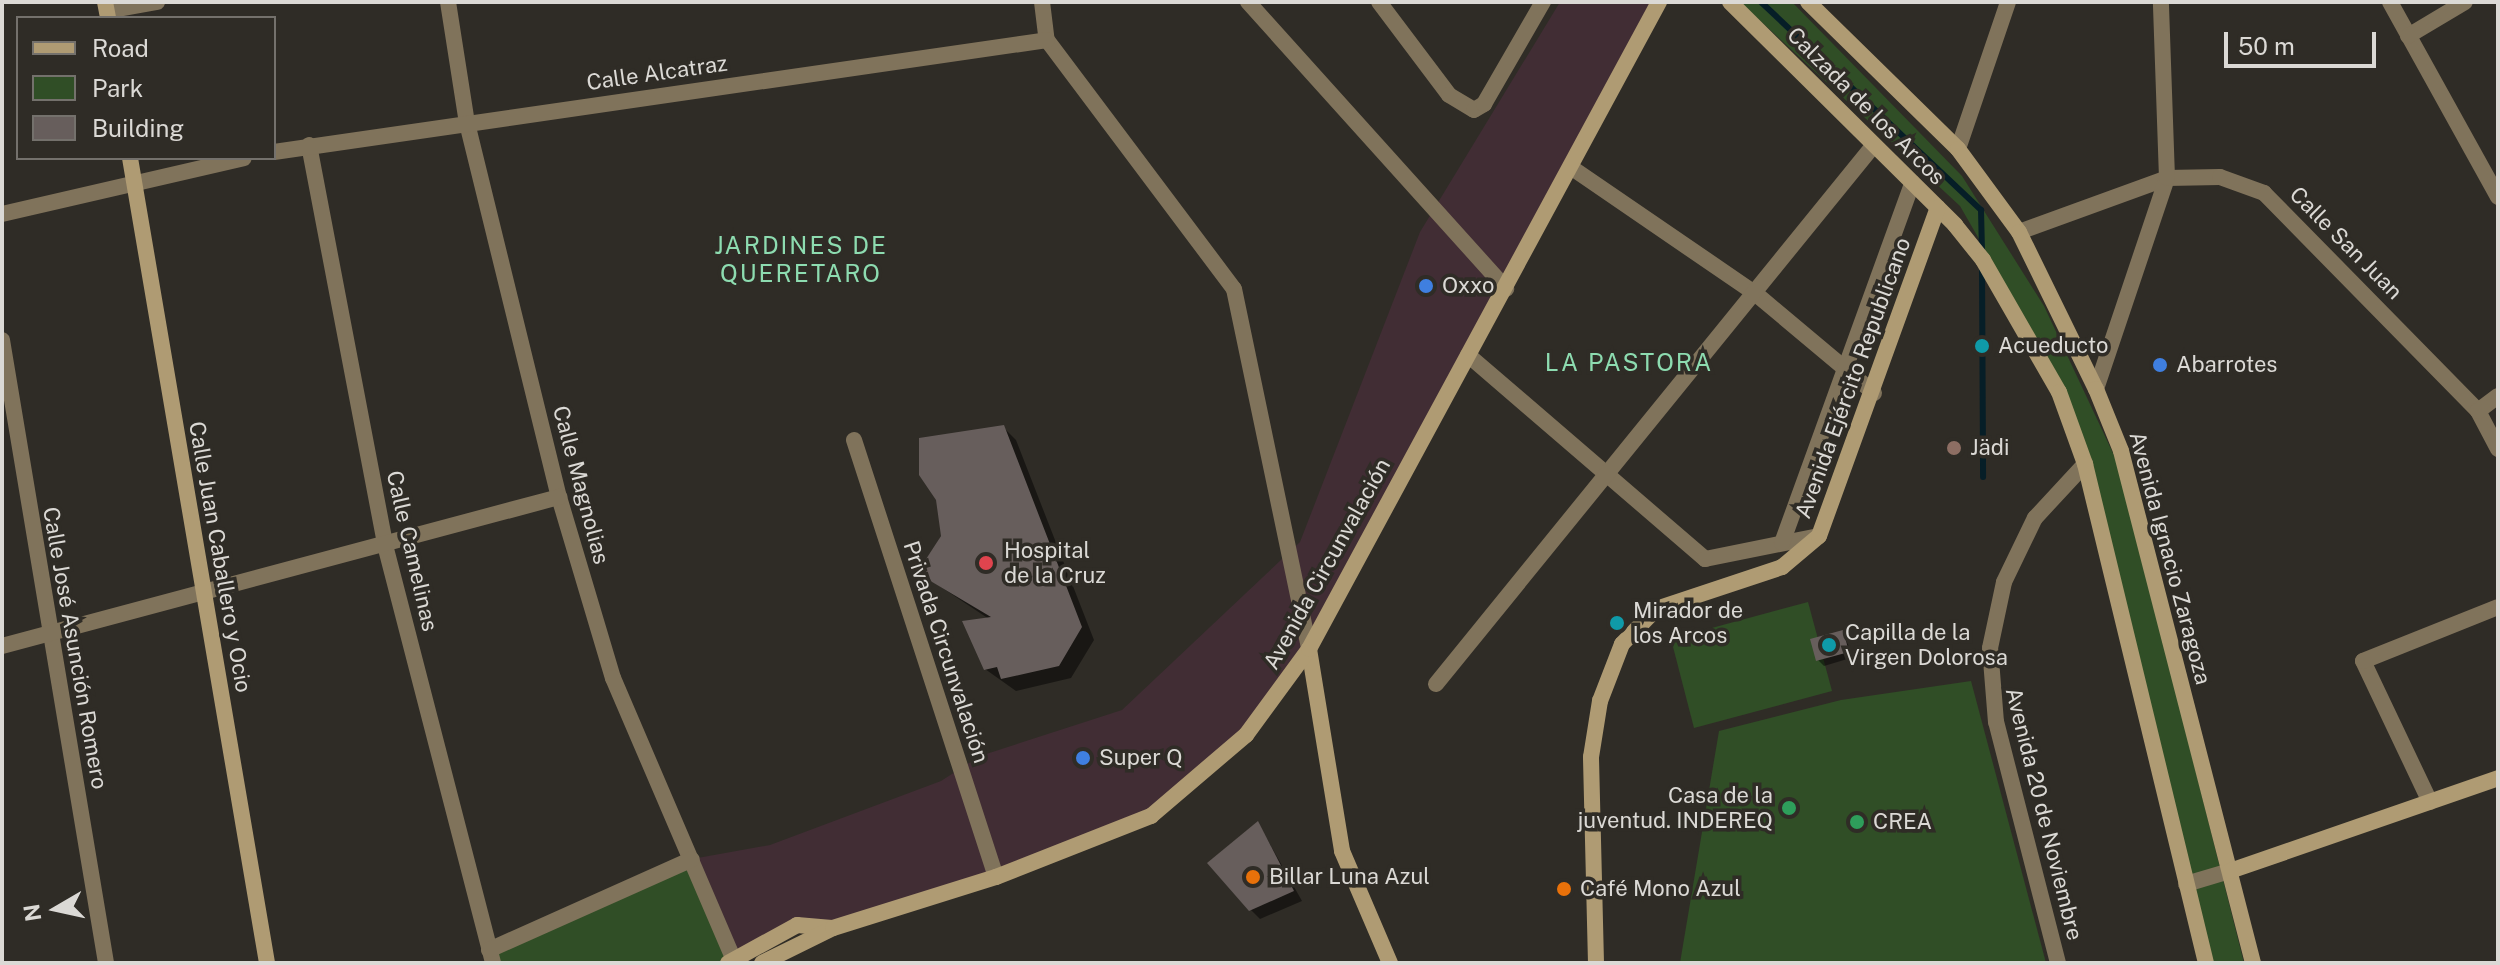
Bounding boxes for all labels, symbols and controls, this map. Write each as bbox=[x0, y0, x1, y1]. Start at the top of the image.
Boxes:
legend bbox=[16, 16, 276, 160]
scale bar bbox=[2228, 16, 2380, 66]
street label: Calzada de los Arcos bbox=[1781, 21, 1951, 191]
text: 50 m bbox=[2238, 32, 2295, 60]
text: Road bbox=[92, 34, 149, 62]
street label: Calle Alcatraz bbox=[585, 50, 729, 96]
text: Park bbox=[92, 74, 143, 102]
text: Building bbox=[92, 114, 184, 142]
street label: Calle San Juan bbox=[2284, 181, 2408, 305]
district label: JARDINES DE QUERETARO bbox=[714, 232, 888, 288]
street label: Avenida Ejército Republicano bbox=[1790, 234, 1916, 522]
place label: Oxxo bbox=[1442, 273, 1494, 299]
marker: Oxxo bbox=[1417, 277, 1435, 295]
place label: Acueducto bbox=[1998, 333, 2109, 359]
marker: Acueducto bbox=[1973, 337, 1991, 355]
district label: LA PASTORA bbox=[1545, 349, 1713, 377]
place label: Abarrotes bbox=[2176, 352, 2278, 378]
marker: Abarrotes bbox=[2151, 356, 2169, 374]
street label: Calle Magnolias bbox=[547, 403, 615, 567]
street label: Calle Juan Caballero y Ocio bbox=[183, 419, 257, 695]
street label: Avenida Ignacio Zaragoza bbox=[2123, 428, 2217, 688]
place label: Jädi bbox=[1970, 435, 2009, 461]
marker: Jädi bbox=[1945, 439, 1963, 457]
street label: Avenida Circunvalación bbox=[1258, 454, 1396, 674]
street label: Calle Camelinas bbox=[381, 468, 443, 634]
street label: Calle José Asunción Romero bbox=[37, 505, 113, 791]
place label: Hospital de la Cruz bbox=[1004, 537, 1106, 588]
street label: Privada Circunvalación bbox=[898, 538, 994, 766]
marker: Hospital de la Cruz bbox=[975, 552, 997, 574]
place label: Mirador de los Arcos bbox=[1633, 597, 1744, 648]
marker: Mirador de los Arcos bbox=[1608, 614, 1626, 632]
place label: Capilla de la Virgen Dolorosa bbox=[1845, 619, 2008, 670]
marker: Capilla de la Virgen Dolorosa bbox=[1820, 636, 1838, 654]
street label: Avenida 20 de Noviembre bbox=[2000, 685, 2088, 943]
place label: Super Q bbox=[1099, 745, 1183, 771]
marker: Super Q bbox=[1074, 749, 1092, 767]
place label: Casa de la juventud. INDEREQ bbox=[1577, 782, 1773, 834]
marker: Casa de la juventud. INDEREQ bbox=[1780, 799, 1798, 817]
place label: CREA bbox=[1873, 809, 1932, 835]
marker: CREA bbox=[1848, 813, 1866, 831]
place label: Billar Luna Azul bbox=[1269, 864, 1430, 890]
marker: Billar Luna Azul bbox=[1244, 868, 1262, 886]
north arrow bbox=[16, 869, 96, 949]
place label: Café Mono Azul bbox=[1580, 876, 1741, 902]
marker: Café Mono Azul bbox=[1555, 880, 1573, 898]
text: N bbox=[18, 902, 46, 923]

